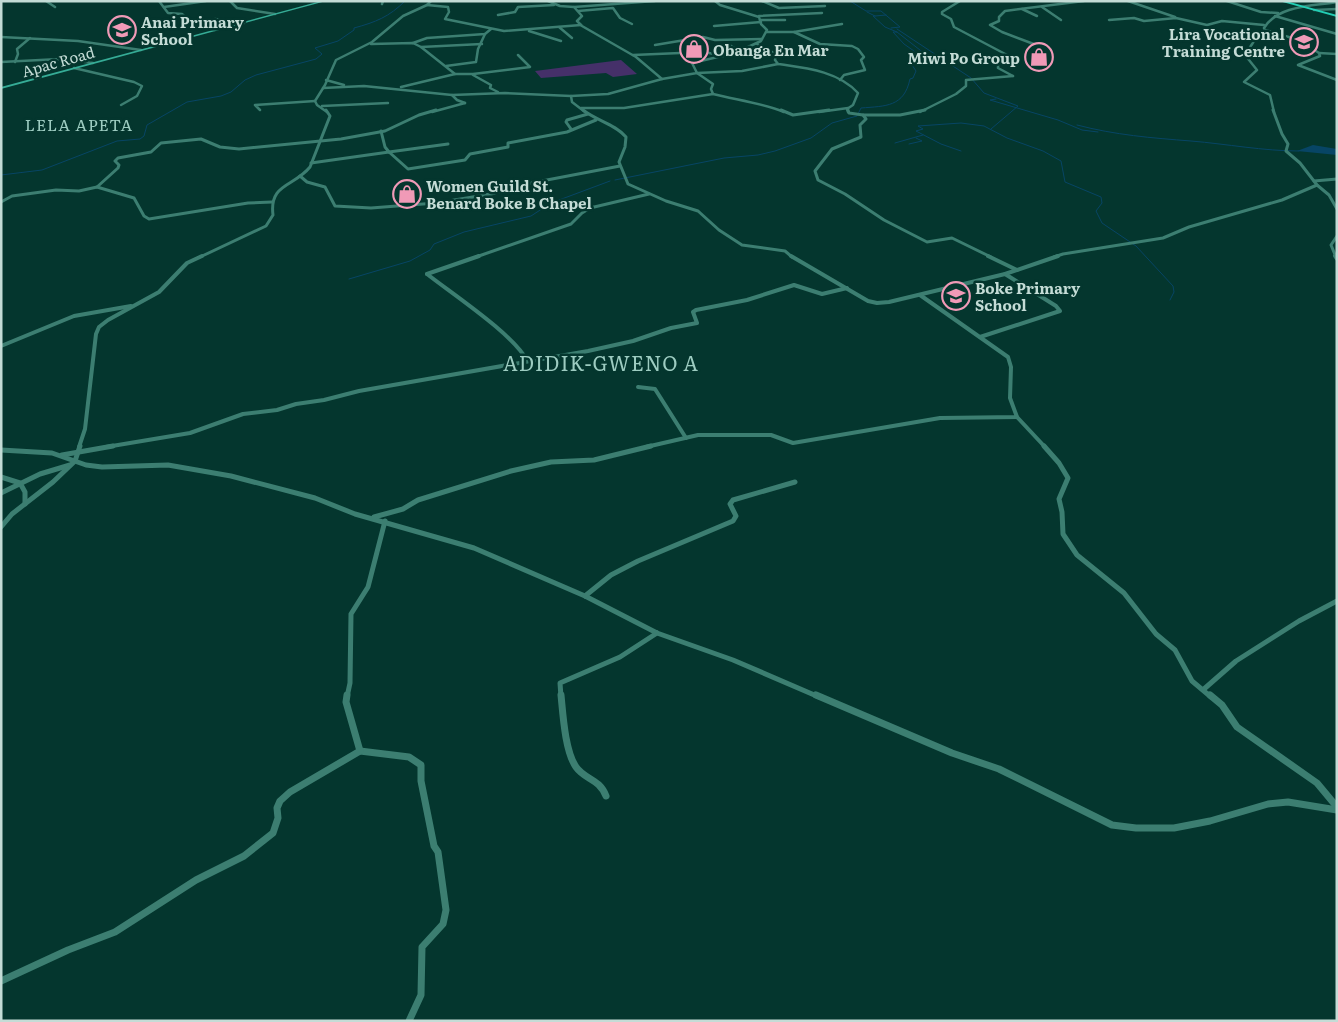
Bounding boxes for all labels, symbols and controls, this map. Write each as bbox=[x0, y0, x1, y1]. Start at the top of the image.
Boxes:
place label: Anai Primary School bbox=[141, 10, 245, 50]
school or university icon: Anai Primary School bbox=[107, 15, 137, 45]
place label: Lira Vocational Training Centre bbox=[1162, 22, 1286, 62]
school or university icon: Lira Vocational Training Centre bbox=[1289, 27, 1319, 57]
shop icon: Obanga En Mar bbox=[679, 34, 709, 64]
place label: Obanga En Mar bbox=[713, 38, 829, 61]
street label: Apac Road bbox=[19, 40, 97, 82]
shop icon: Miwi Po Group bbox=[1024, 42, 1054, 72]
place label: Miwi Po Group bbox=[907, 46, 1020, 69]
district label: LELA APETA bbox=[25, 112, 133, 136]
place label: Women Guild St. Benard Boke B Chapel bbox=[426, 174, 592, 214]
shop icon: Women Guild St. Benard Boke B Chapel bbox=[392, 179, 422, 209]
place label: Boke Primary School bbox=[975, 276, 1081, 316]
school or university icon: Boke Primary School bbox=[941, 281, 971, 311]
district label: ADIDIK-GWENO A bbox=[503, 347, 699, 377]

